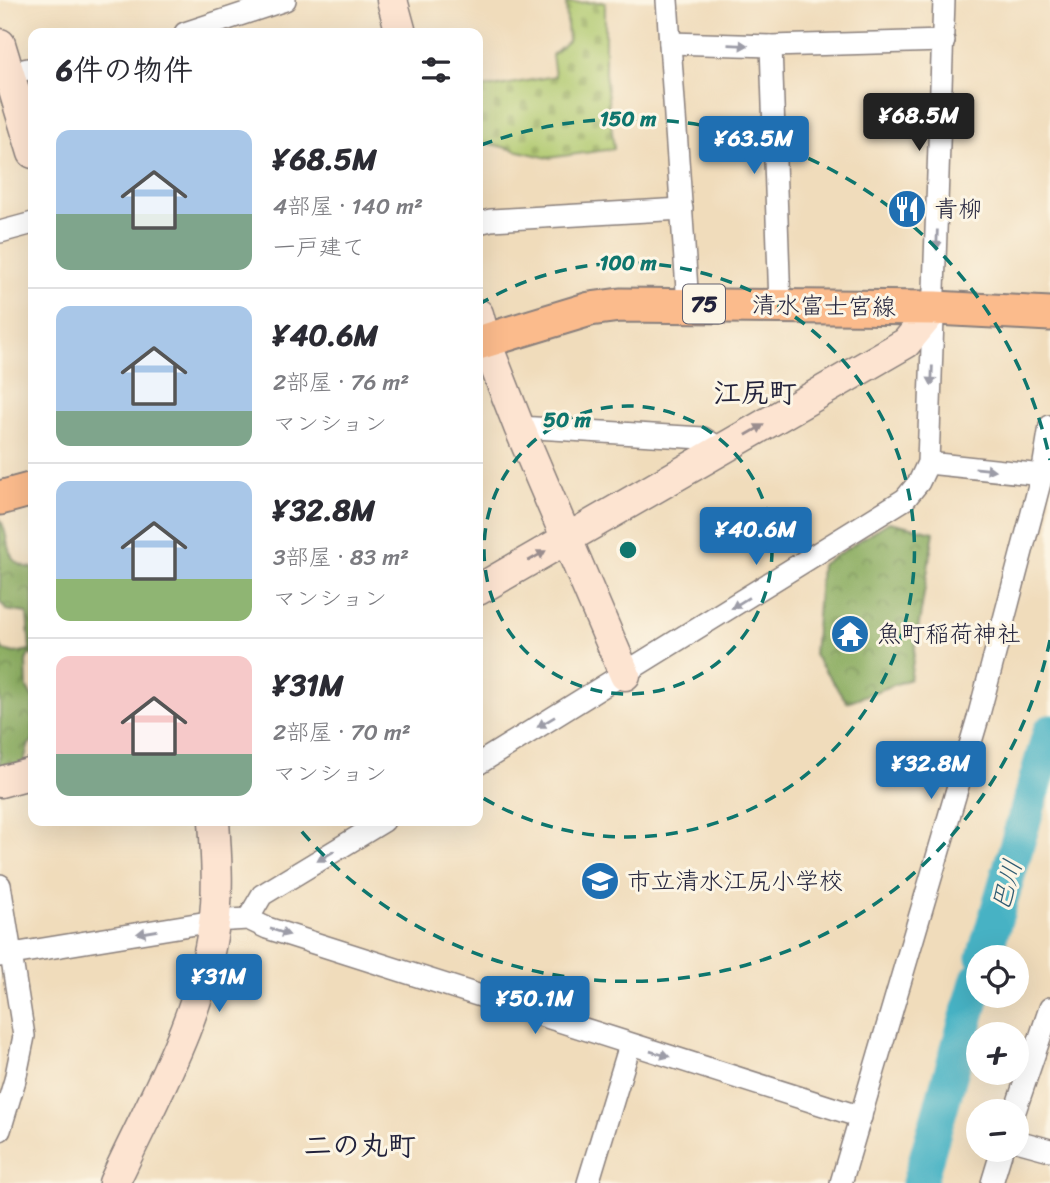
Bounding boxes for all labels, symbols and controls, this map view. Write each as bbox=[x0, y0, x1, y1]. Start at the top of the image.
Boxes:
one-way arrow bbox=[728, 39, 750, 50]
text: 6件の物件 bbox=[56, 43, 193, 97]
icon: filters bbox=[417, 51, 455, 89]
pin: ¥68.5M bbox=[862, 94, 976, 153]
text: ¥68.5M bbox=[879, 95, 959, 136]
text: 150 m bbox=[600, 100, 657, 138]
pin: ¥63.5M bbox=[697, 116, 811, 176]
text: ¥63.5M bbox=[715, 118, 793, 159]
text: ¥68.5M bbox=[273, 132, 377, 186]
icon: home bbox=[112, 158, 196, 242]
text: 4部屋 · 140 m² bbox=[273, 186, 423, 227]
restaurant icon: 青柳 bbox=[886, 188, 928, 230]
place label: 青柳 bbox=[934, 188, 982, 230]
text: 一戸建て bbox=[273, 227, 365, 268]
one-way arrow bbox=[932, 229, 943, 251]
text: 100 m bbox=[599, 244, 657, 282]
road number: 75 bbox=[683, 284, 725, 324]
street label: 清水富士宮線 bbox=[752, 284, 896, 328]
text: ¥40.6M bbox=[273, 308, 378, 362]
icon: home bbox=[112, 334, 196, 418]
text: 2部屋 · 76 m² bbox=[273, 362, 409, 403]
one-way arrow bbox=[927, 365, 938, 387]
district label: 江尻町 bbox=[713, 368, 797, 417]
text: 50 m bbox=[543, 401, 592, 439]
text: マンション bbox=[273, 403, 387, 444]
one-way arrow bbox=[745, 424, 764, 436]
one-way arrow bbox=[974, 464, 996, 475]
text: ¥32.8M bbox=[273, 483, 375, 537]
pin: ¥40.6M bbox=[699, 508, 813, 567]
icon: home bbox=[112, 509, 196, 593]
text: ¥40.6M bbox=[716, 509, 796, 550]
text: 3部屋 · 83 m² bbox=[273, 537, 409, 578]
centre of rings bbox=[616, 538, 640, 562]
one-way arrow bbox=[527, 551, 547, 563]
text: マンション bbox=[273, 578, 387, 619]
one-way arrow bbox=[730, 596, 749, 609]
temple icon: 魚町稲荷神社 bbox=[829, 613, 871, 655]
place label: 魚町稲荷神社 bbox=[877, 613, 1021, 655]
text: ¥31M bbox=[273, 658, 343, 712]
icon: home bbox=[112, 684, 196, 768]
text: 2部屋 · 70 m² bbox=[273, 712, 411, 753]
one-way arrow bbox=[537, 716, 556, 729]
pin: ¥32.8M bbox=[874, 742, 988, 801]
text: ¥32.8M bbox=[892, 743, 970, 784]
text: マンション bbox=[273, 753, 387, 794]
one-way arrow bbox=[317, 850, 336, 863]
water label: 巴川 bbox=[977, 854, 1035, 916]
school or university icon: 市立清水江尻小学校 bbox=[579, 860, 621, 902]
place label: 市立清水江尻小学校 bbox=[627, 860, 843, 902]
one-way arrow bbox=[136, 927, 158, 938]
one-way arrow bbox=[270, 927, 291, 938]
map controls bbox=[966, 945, 1029, 1162]
button: locate bbox=[966, 945, 1029, 1008]
pin: ¥31M bbox=[178, 954, 260, 1014]
text: ¥31M bbox=[192, 956, 246, 997]
pin: ¥50.1M bbox=[478, 976, 592, 1036]
text: ¥50.1M bbox=[497, 978, 573, 1019]
button: + bbox=[966, 1022, 1029, 1085]
one-way arrow bbox=[650, 1049, 671, 1059]
button: − bbox=[966, 1099, 1029, 1162]
district label: 二の丸町 bbox=[304, 1121, 416, 1170]

